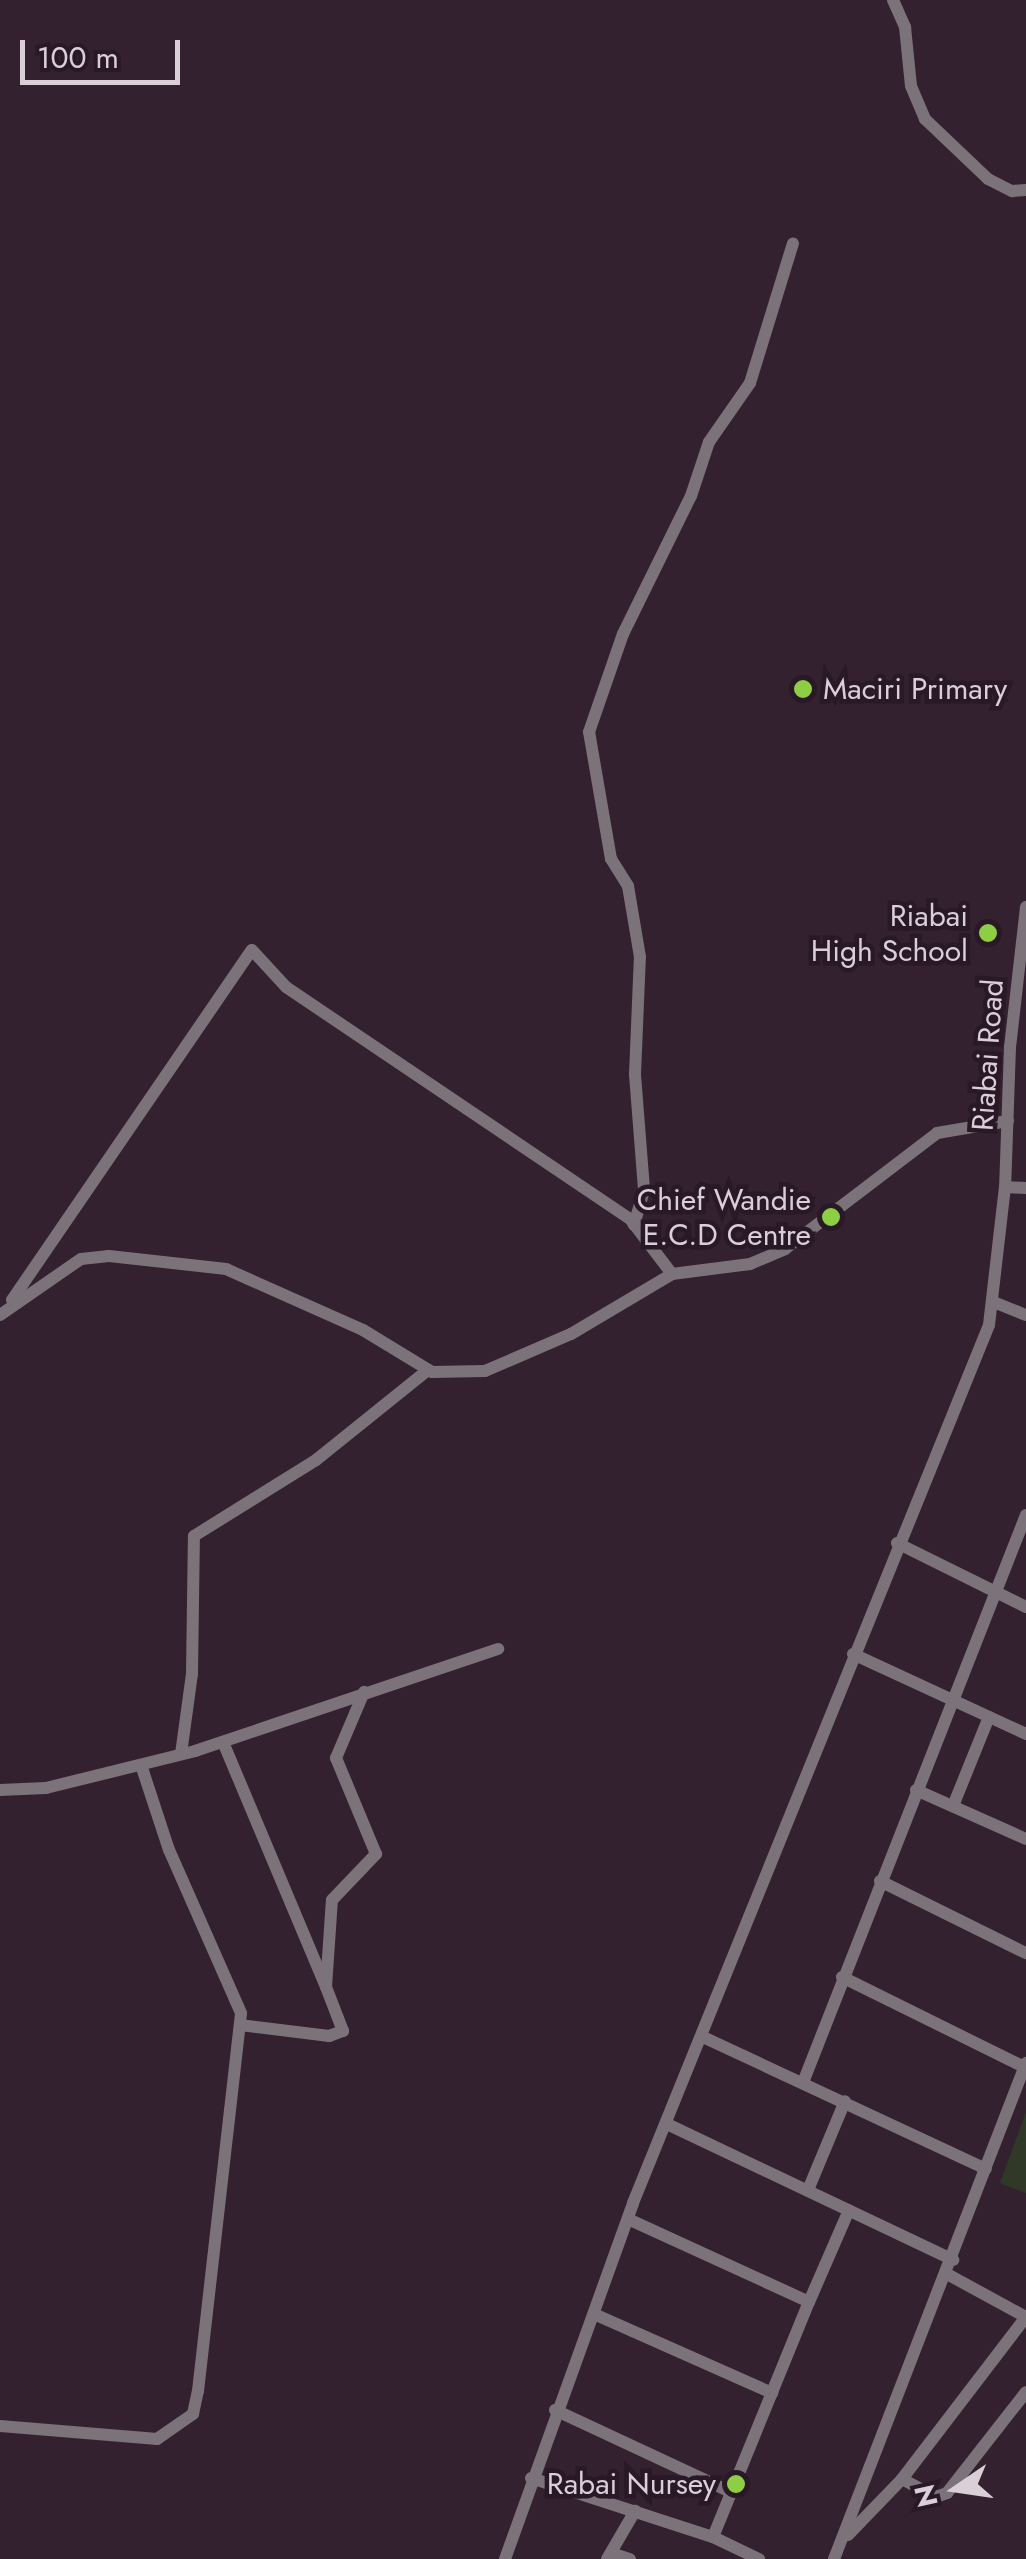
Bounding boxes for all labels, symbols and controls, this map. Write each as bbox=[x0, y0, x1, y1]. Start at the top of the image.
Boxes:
scale bar bbox=[25, 20, 185, 82]
text: 100 m bbox=[37, 36, 119, 79]
place label: Maciri Primary bbox=[823, 671, 1007, 707]
marker: Maciri Primary bbox=[792, 678, 814, 700]
place label: Riabai High School bbox=[811, 898, 968, 968]
marker: Riabai High School bbox=[977, 922, 999, 944]
street label: Riabai Road bbox=[965, 978, 1011, 1132]
place label: Chief Wandie E.C.D Centre bbox=[637, 1182, 811, 1252]
marker: Chief Wandie E.C.D Centre bbox=[820, 1206, 842, 1228]
north arrow bbox=[906, 2439, 1006, 2539]
place label: Rabai Nursey bbox=[547, 2466, 716, 2502]
marker: Rabai Nursey bbox=[725, 2473, 747, 2495]
text: N bbox=[904, 2480, 949, 2511]

